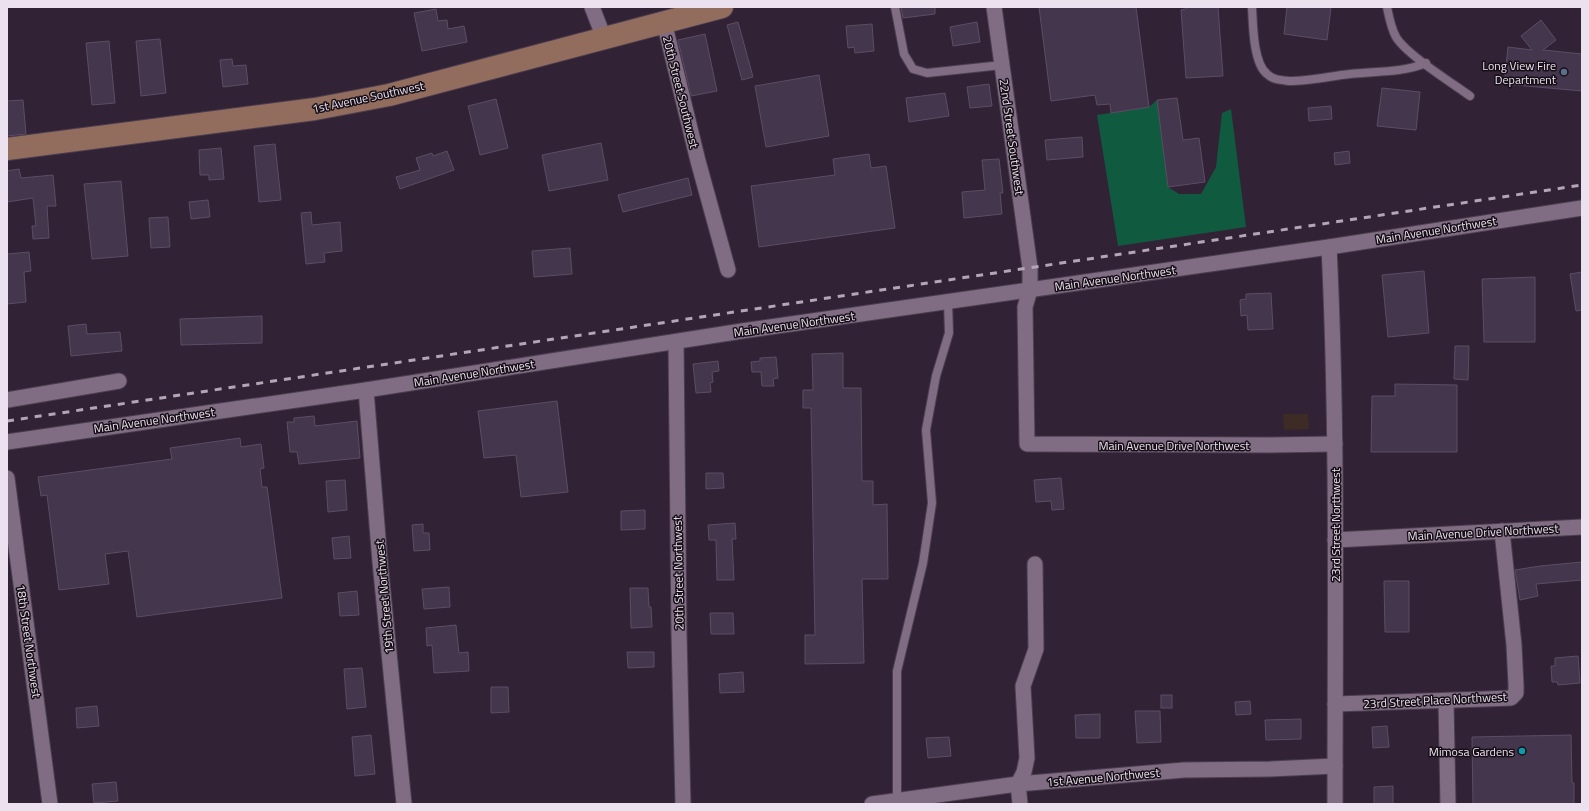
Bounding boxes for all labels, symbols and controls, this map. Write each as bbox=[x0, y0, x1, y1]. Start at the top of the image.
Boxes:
street label: 20th Street Southwest bbox=[658, 34, 704, 151]
place label: Long View Fire Department bbox=[1482, 56, 1557, 89]
marker: Long View Fire Department bbox=[1559, 67, 1569, 77]
street label: 1st Avenue Southwest bbox=[310, 76, 427, 118]
street label: 22nd Street Southwest bbox=[994, 78, 1030, 197]
street label: Main Avenue Northwest bbox=[1374, 211, 1499, 249]
street label: Main Avenue Northwest bbox=[1053, 260, 1178, 296]
street label: Main Avenue Northwest bbox=[732, 306, 857, 342]
street label: Main Avenue Northwest bbox=[412, 354, 537, 392]
street label: Main Avenue Northwest bbox=[92, 402, 217, 438]
street label: Main Avenue Drive Northwest bbox=[1099, 436, 1250, 455]
street label: 23rd Street Northwest bbox=[1326, 467, 1345, 582]
street label: 20th Street Northwest bbox=[667, 515, 688, 630]
street label: Main Avenue Drive Northwest bbox=[1407, 519, 1560, 545]
street label: 19th Street Northwest bbox=[369, 538, 398, 655]
street label: 18th Street Northwest bbox=[12, 583, 46, 700]
street label: 23rd Street Place Northwest bbox=[1363, 687, 1508, 713]
place label: Mimosa Gardens bbox=[1429, 742, 1514, 761]
marker: Mimosa Gardens bbox=[1517, 746, 1527, 756]
street label: 1st Avenue Northwest bbox=[1046, 763, 1161, 791]

